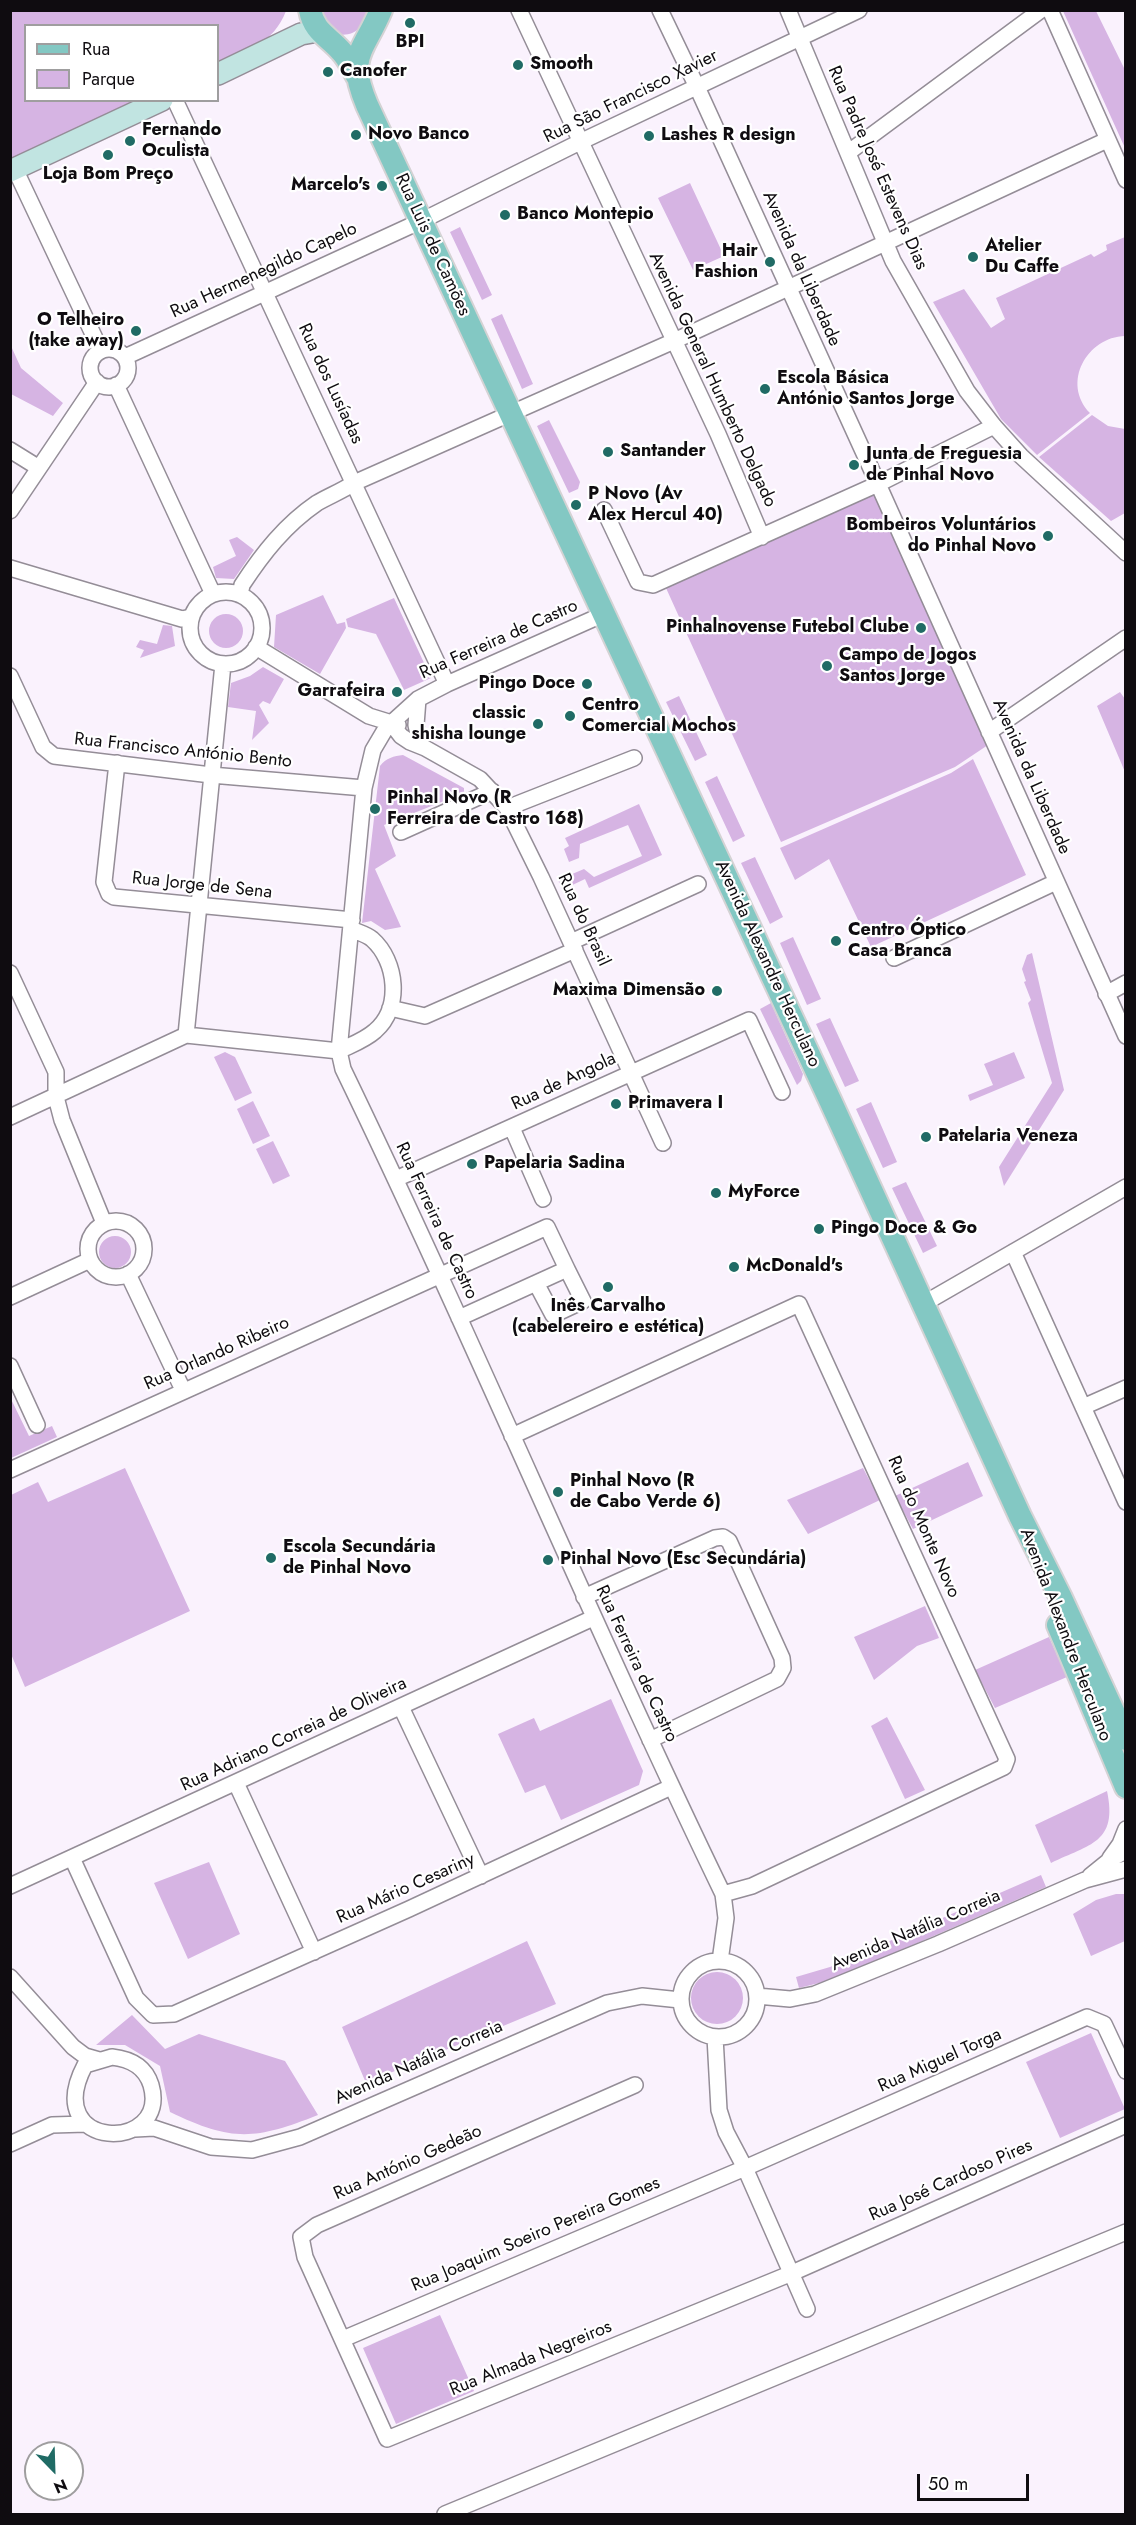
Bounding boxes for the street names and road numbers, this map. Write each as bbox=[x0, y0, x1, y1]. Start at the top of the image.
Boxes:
street label: Rua São Francisco Xavier bbox=[540, 45, 722, 149]
street label: Rua Padre José Estevens Dias bbox=[822, 63, 932, 273]
street label: Rua Luis de Camões bbox=[390, 170, 474, 320]
street label: Avenida da Liberdade bbox=[757, 188, 845, 350]
street label: Rua Hermenegildo Capelo bbox=[167, 218, 361, 324]
street label: Avenida General Humberto Delgado bbox=[643, 249, 781, 511]
street label: Rua dos Lusíadas bbox=[293, 320, 367, 448]
street label: Rua Ferreira de Castro bbox=[417, 595, 581, 685]
street label: Avenida da Liberdade bbox=[987, 696, 1075, 858]
street label: Rua Francisco António Bento bbox=[73, 729, 293, 773]
street label: Avenida Alexandre Herculano bbox=[709, 857, 825, 1071]
street label: Rua Jorge de Sena bbox=[131, 868, 273, 904]
street label: Rua do Brasil bbox=[552, 870, 614, 970]
street label: Rua de Angola bbox=[508, 1048, 620, 1116]
street label: Rua Ferreira de Castro bbox=[390, 1139, 482, 1303]
street label: Rua Orlando Ribeiro bbox=[141, 1312, 293, 1396]
street label: Rua do Monte Novo bbox=[882, 1453, 964, 1601]
street label: Avenida Alexandre Herculano bbox=[1014, 1526, 1116, 1744]
street label: Rua Ferreira de Castro bbox=[590, 1582, 682, 1746]
street label: Rua Adriano Correia de Oliveira bbox=[178, 1673, 410, 1797]
street label: Rua Mário Cesariny bbox=[334, 1849, 478, 1929]
street label: Avenida Natália Correia bbox=[828, 1886, 1004, 1976]
street label: Avenida Natália Correia bbox=[332, 2016, 506, 2110]
street label: Rua Miguel Torga bbox=[875, 2024, 1005, 2098]
street label: Rua António Gedeão bbox=[331, 2121, 485, 2205]
street label: Rua José Cardoso Pires bbox=[866, 2135, 1036, 2227]
street label: Rua Joaquim Soeiro Pereira Gomes bbox=[408, 2173, 664, 2297]
street label: Rua Almada Negreiros bbox=[447, 2317, 615, 2401]

